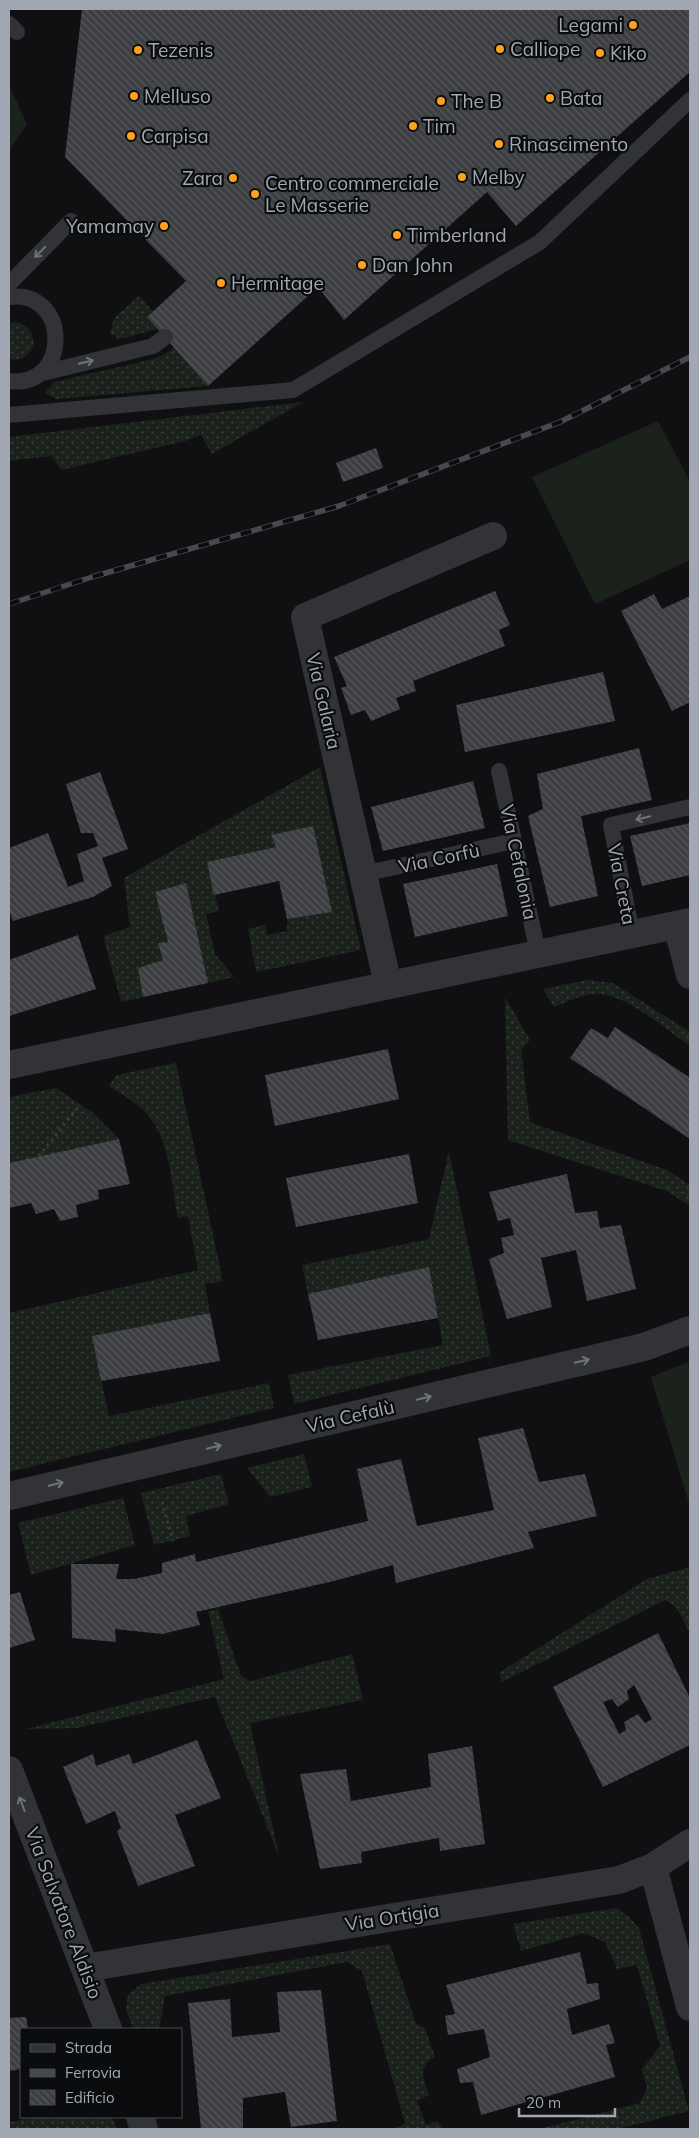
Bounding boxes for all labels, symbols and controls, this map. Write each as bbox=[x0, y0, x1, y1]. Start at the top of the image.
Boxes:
place label: Legami bbox=[558, 13, 623, 37]
marker: Legami bbox=[627, 19, 639, 31]
place label: Calliope bbox=[510, 37, 580, 61]
place label: Tezenis bbox=[148, 38, 213, 62]
place label: Kiko bbox=[610, 41, 647, 65]
marker: Calliope bbox=[494, 43, 506, 55]
marker: Tezenis bbox=[132, 44, 144, 56]
marker: Kiko bbox=[594, 47, 606, 59]
place label: Melluso bbox=[144, 84, 211, 108]
place label: Bata bbox=[560, 86, 602, 110]
place label: The B bbox=[451, 89, 502, 113]
marker: Melluso bbox=[128, 90, 140, 102]
marker: Bata bbox=[544, 92, 556, 104]
marker: The B bbox=[435, 95, 447, 107]
place label: Tim bbox=[423, 114, 456, 138]
marker: Tim bbox=[407, 120, 419, 132]
place label: Carpisa bbox=[141, 124, 209, 148]
marker: Carpisa bbox=[125, 130, 137, 142]
place label: Rinascimento bbox=[509, 132, 628, 156]
marker: Rinascimento bbox=[493, 138, 505, 150]
place label: Melby bbox=[472, 165, 525, 189]
place label: Zara bbox=[182, 166, 223, 190]
place label: Centro commerciale Le Masserie bbox=[265, 171, 439, 217]
marker: Melby bbox=[456, 171, 468, 183]
marker: Zara bbox=[227, 172, 239, 184]
marker: Centro commerciale Le Masserie bbox=[249, 188, 261, 200]
place label: Yamamay bbox=[65, 214, 154, 238]
marker: Yamamay bbox=[158, 220, 170, 232]
place label: Timberland bbox=[407, 223, 507, 247]
marker: Timberland bbox=[391, 229, 403, 241]
one-way arrow bbox=[34, 246, 46, 259]
place label: Dan John bbox=[372, 253, 453, 277]
marker: Dan John bbox=[356, 259, 368, 271]
place label: Hermitage bbox=[231, 271, 324, 295]
marker: Hermitage bbox=[215, 277, 227, 289]
one-way arrow bbox=[78, 357, 94, 366]
street label: Via Galaria bbox=[301, 650, 347, 752]
street label: Via Cefalonia bbox=[495, 802, 543, 922]
one-way arrow bbox=[635, 814, 651, 823]
street label: Via Corfù bbox=[396, 838, 482, 878]
street label: Via Creta bbox=[602, 841, 642, 927]
one-way arrow bbox=[574, 1356, 590, 1365]
one-way arrow bbox=[415, 1393, 431, 1402]
street label: Via Cefalù bbox=[303, 1394, 397, 1438]
one-way arrow bbox=[206, 1442, 222, 1451]
one-way arrow bbox=[48, 1479, 64, 1488]
one-way arrow bbox=[17, 1797, 26, 1812]
street label: Via Salvatore Aldisio bbox=[20, 1824, 108, 2002]
street label: Via Ortigia bbox=[343, 1898, 441, 1936]
legend bbox=[20, 2028, 182, 2118]
text: Strada bbox=[65, 2038, 112, 2057]
text: Ferrovia bbox=[65, 2063, 121, 2082]
scale bar bbox=[519, 2086, 615, 2118]
text: Edificio bbox=[65, 2088, 115, 2107]
text: 20 m bbox=[526, 2093, 561, 2112]

